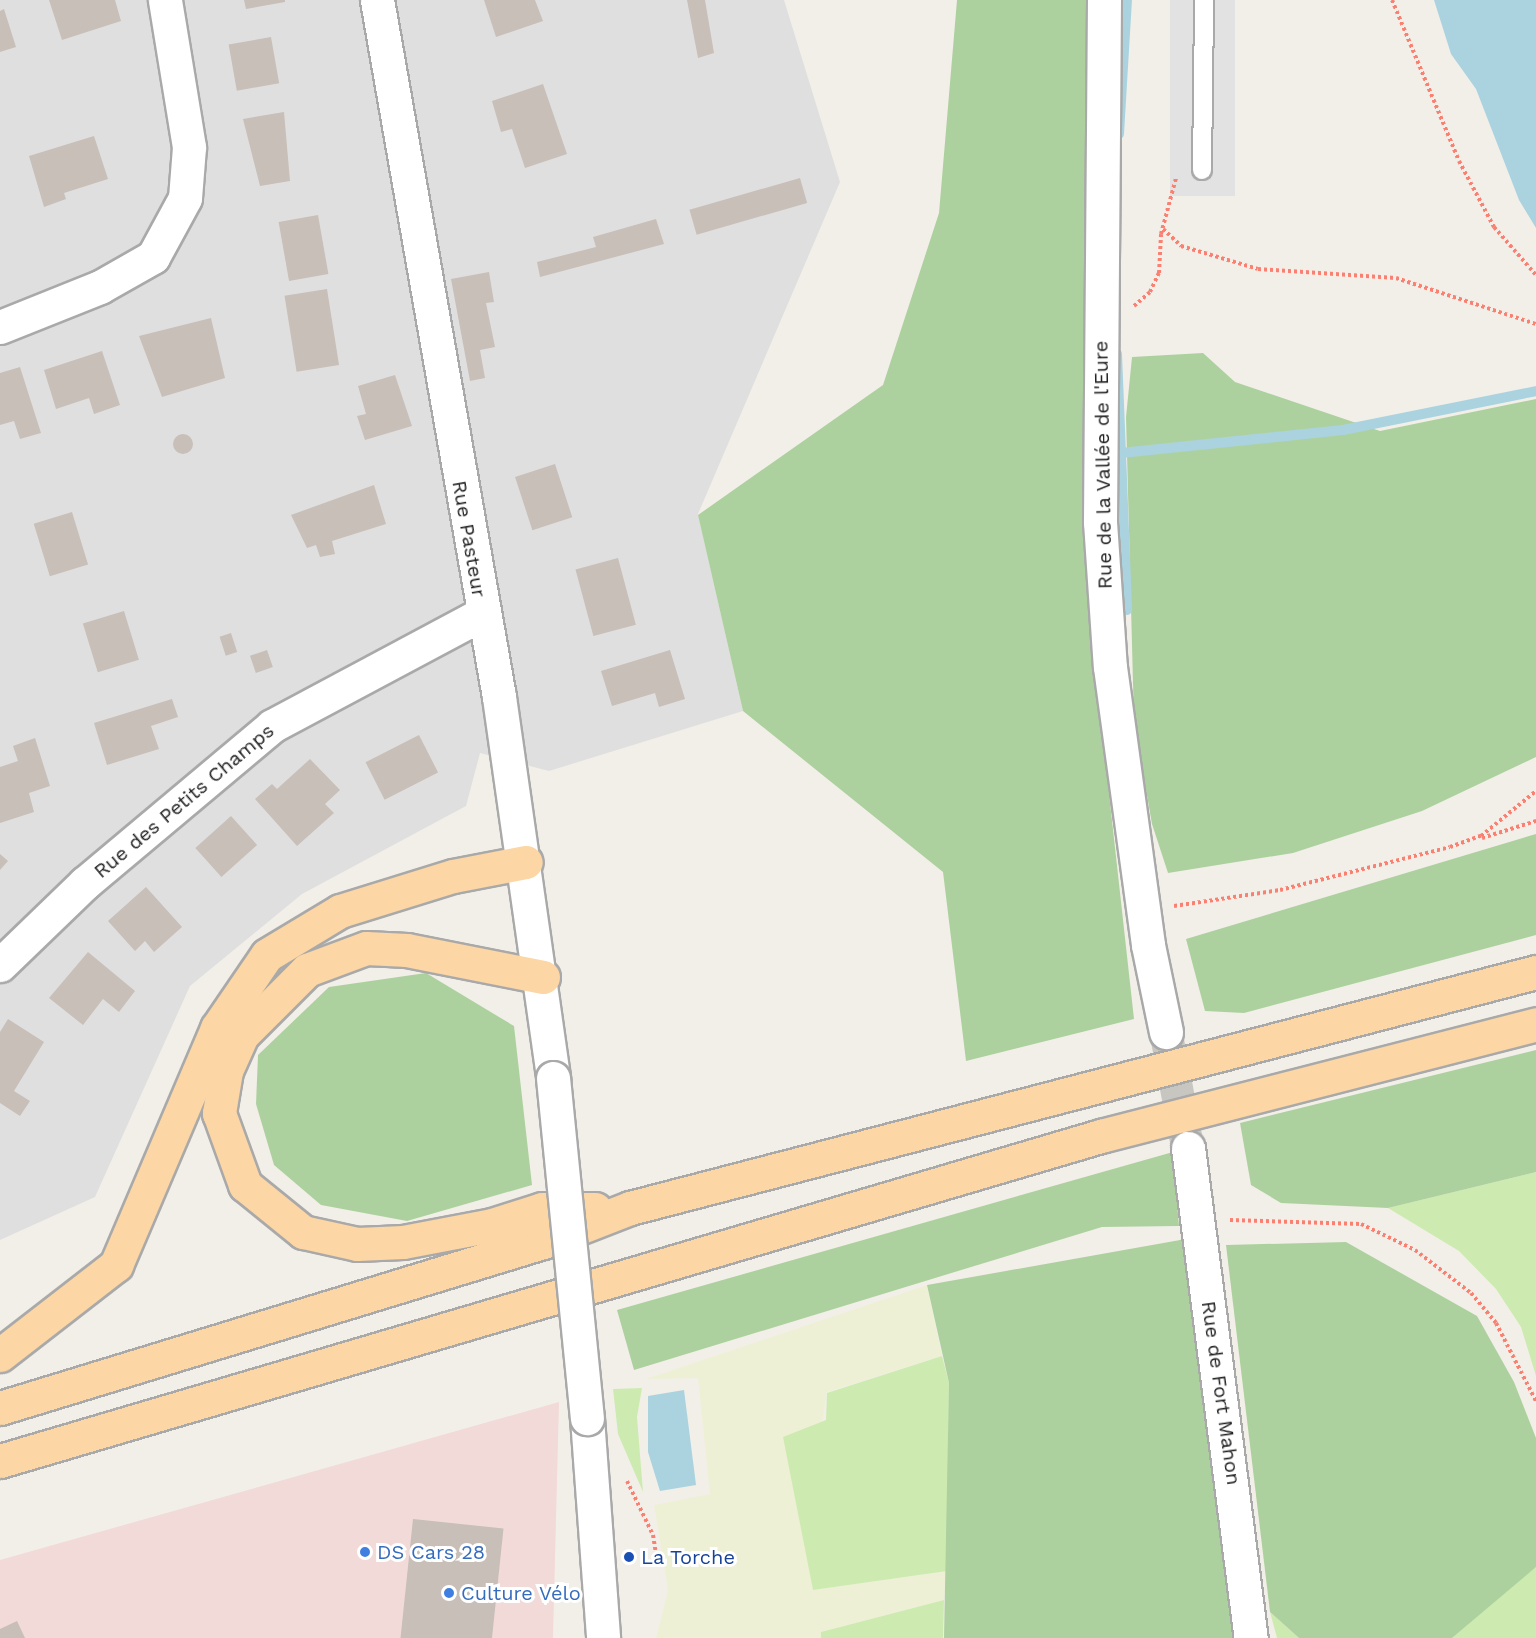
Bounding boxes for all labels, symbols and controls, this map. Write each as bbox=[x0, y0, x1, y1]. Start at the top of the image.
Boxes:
street label: Rue de la Vallée de l'Eure bbox=[1089, 340, 1117, 590]
street label: Rue Pasteur bbox=[447, 479, 491, 599]
street label: Rue des Petits Champs bbox=[89, 719, 279, 883]
street label: Rue de Fort Mahon bbox=[1196, 1299, 1246, 1487]
place label: DS Cars 28 bbox=[377, 1540, 485, 1564]
marker: DS Cars 28 bbox=[358, 1545, 372, 1559]
place label: La Torche bbox=[641, 1545, 736, 1569]
marker: La Torche bbox=[622, 1550, 636, 1564]
place label: Culture Vélo bbox=[461, 1581, 581, 1605]
marker: Culture Vélo bbox=[442, 1586, 456, 1600]

